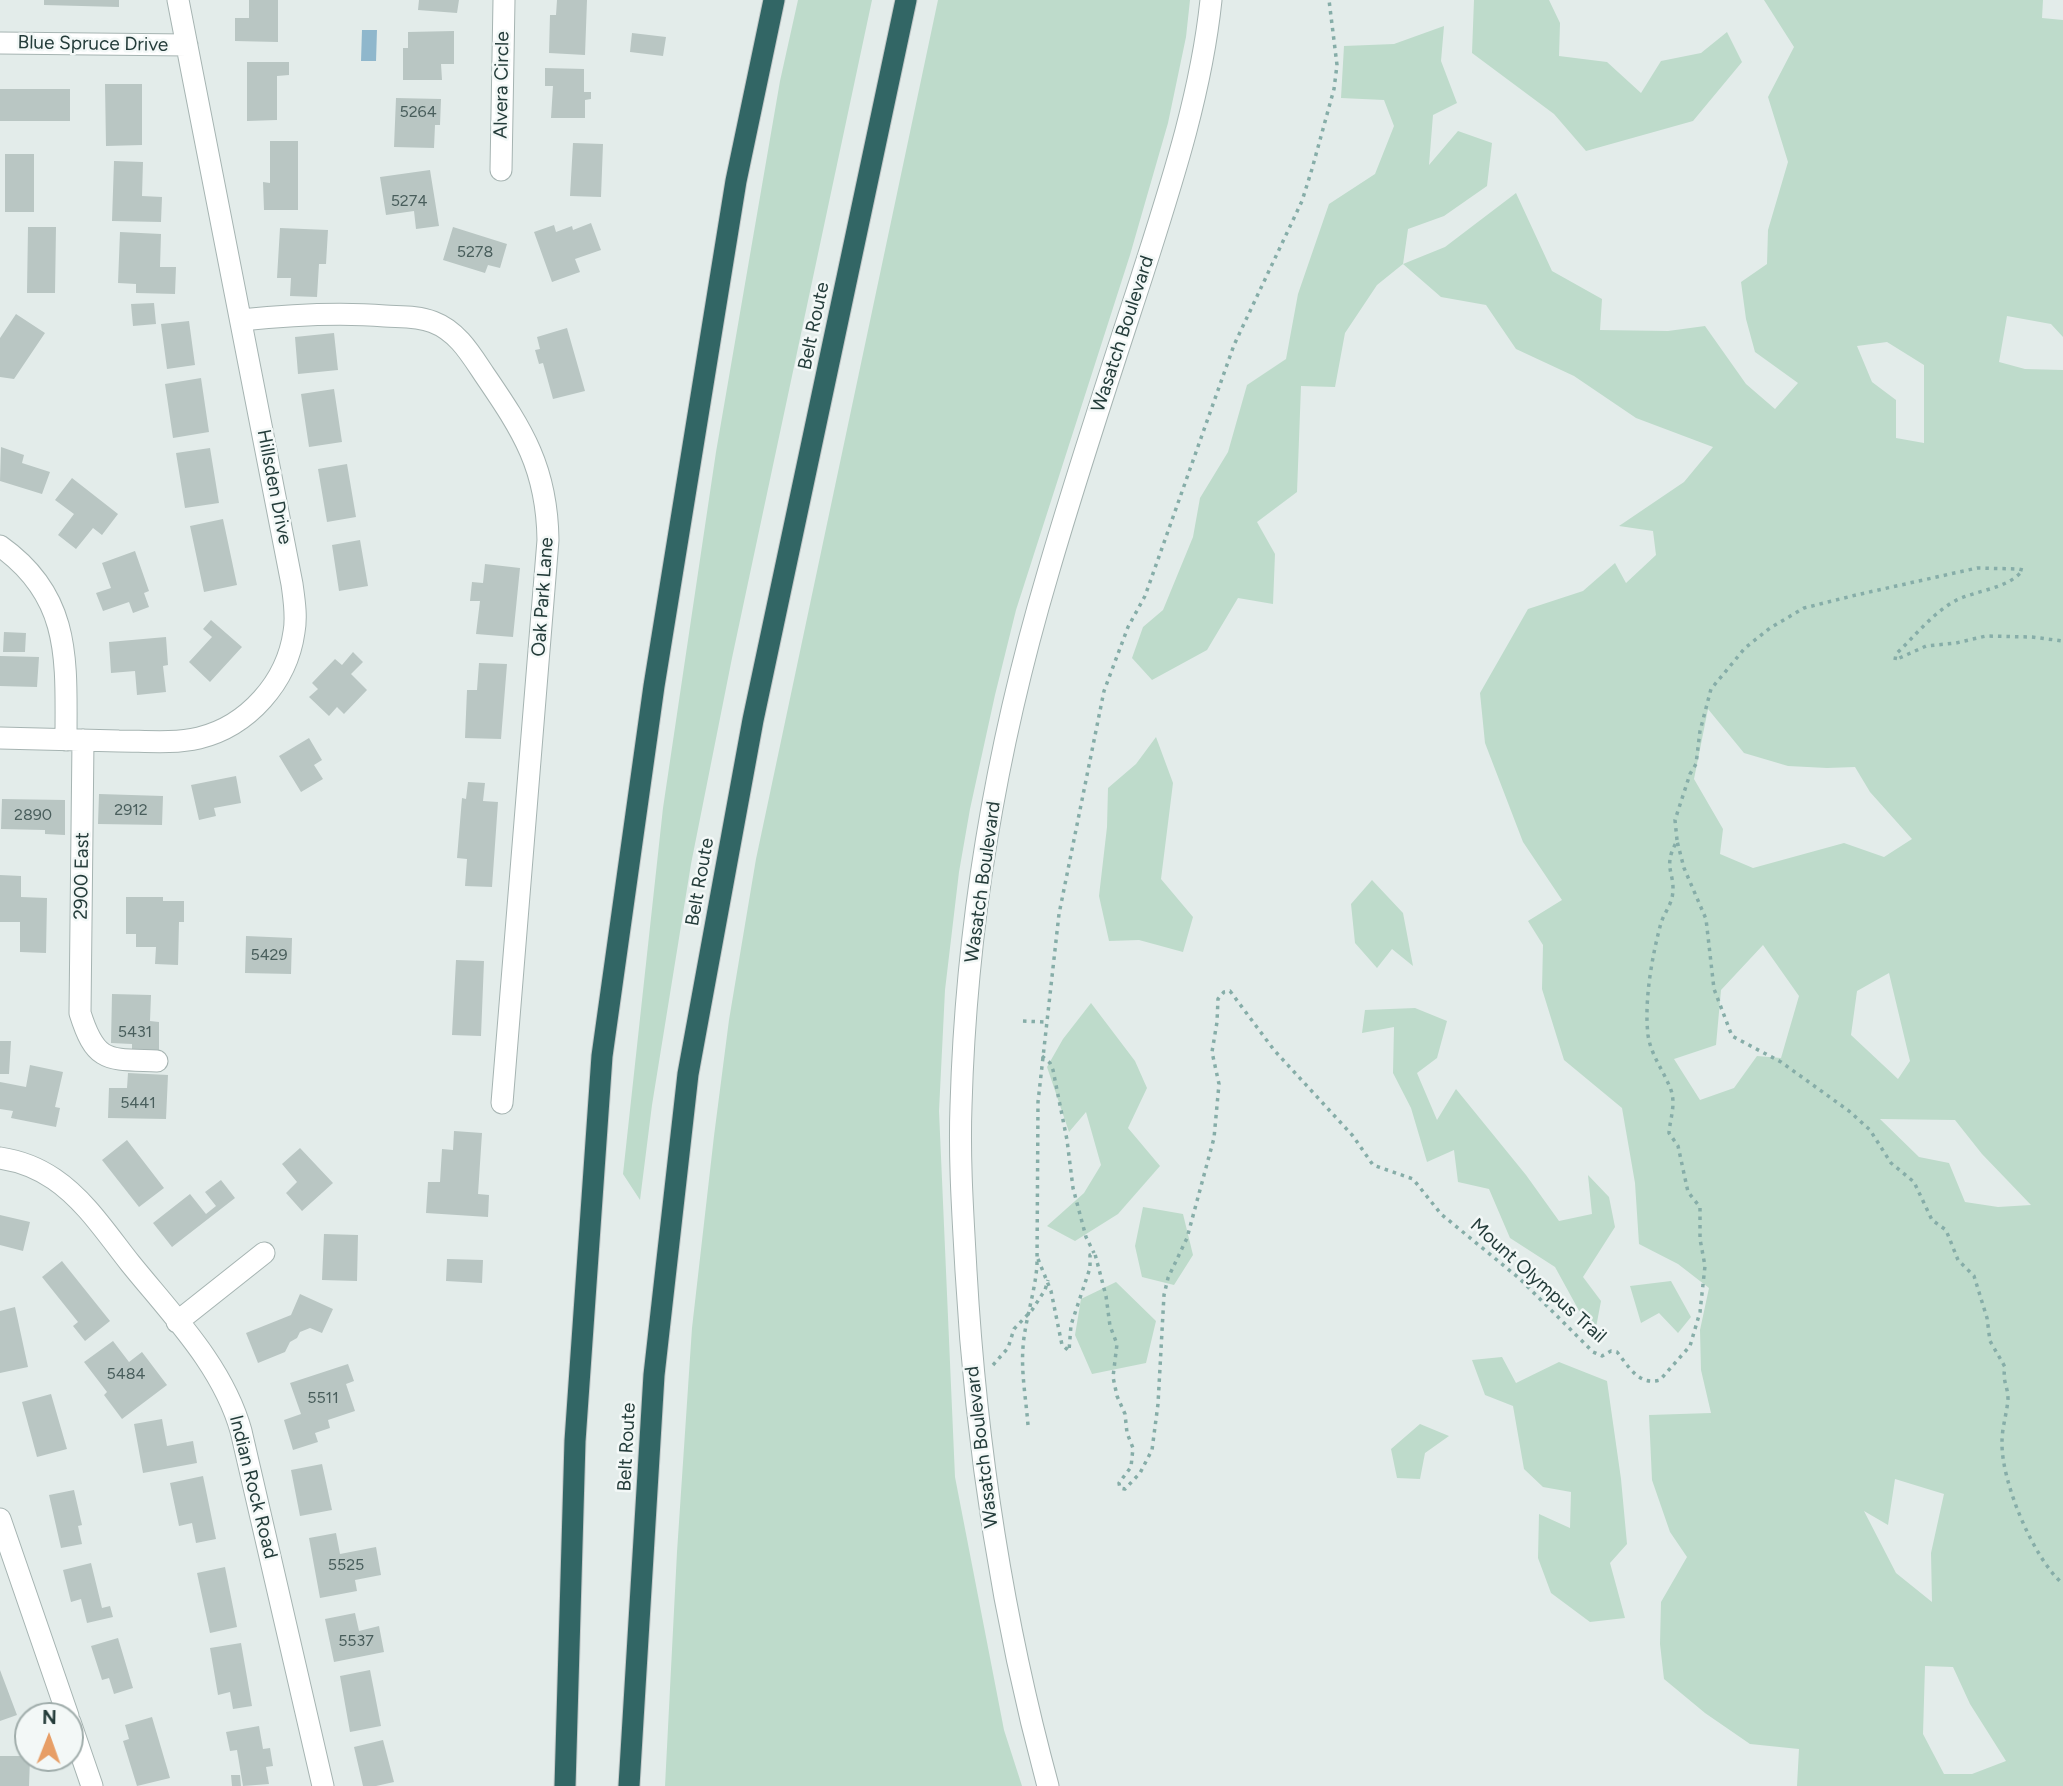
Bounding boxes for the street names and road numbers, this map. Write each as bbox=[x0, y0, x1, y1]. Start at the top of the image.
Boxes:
street label: Blue Spruce Drive bbox=[17, 31, 169, 57]
street label: Alvera Circle bbox=[490, 31, 514, 139]
street label: Wasatch Boulevard bbox=[1087, 253, 1159, 415]
street label: Belt Route bbox=[794, 280, 834, 372]
street label: Hillsden Drive bbox=[252, 428, 296, 546]
street label: Oak Park Lane bbox=[527, 536, 559, 658]
street label: Wasatch Boulevard bbox=[960, 800, 1006, 964]
street label: 2900 East bbox=[70, 832, 94, 920]
street label: Belt Route bbox=[681, 836, 719, 928]
street label: Mount Olympus Trail bbox=[1465, 1214, 1611, 1348]
street label: Wasatch Boulevard bbox=[961, 1365, 1003, 1529]
street label: Belt Route bbox=[613, 1402, 641, 1492]
street label: Indian Rock Road bbox=[224, 1413, 282, 1561]

